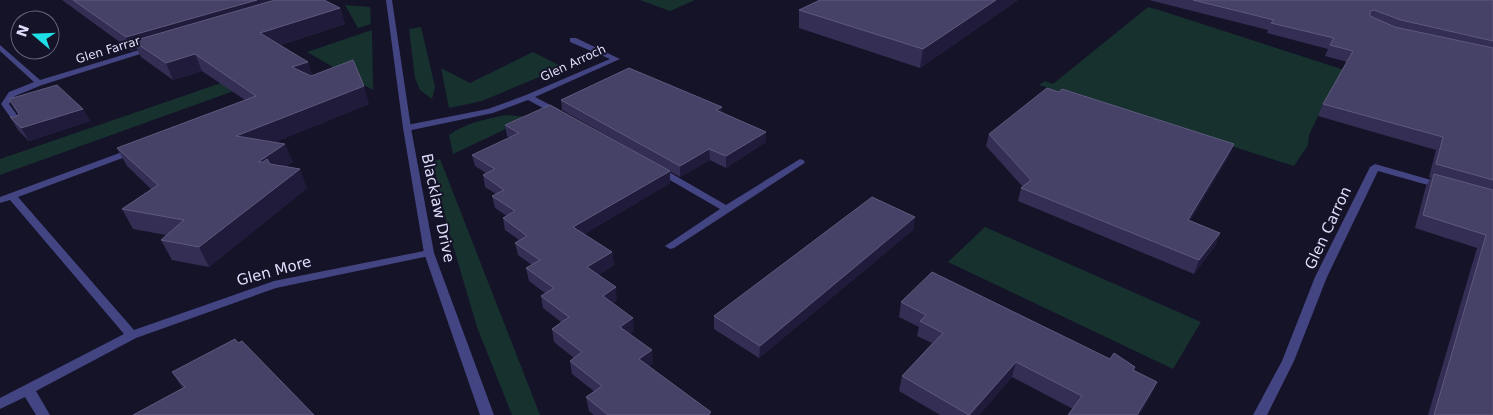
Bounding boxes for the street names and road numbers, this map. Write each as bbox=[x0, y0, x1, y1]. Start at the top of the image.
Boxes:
street label: Glen Farrar bbox=[74, 34, 142, 66]
street label: Glen Arroch bbox=[538, 42, 608, 84]
street label: Blacklaw Drive bbox=[418, 152, 458, 264]
street label: Glen Carron bbox=[1301, 184, 1355, 272]
street label: Glen More bbox=[235, 252, 313, 290]

